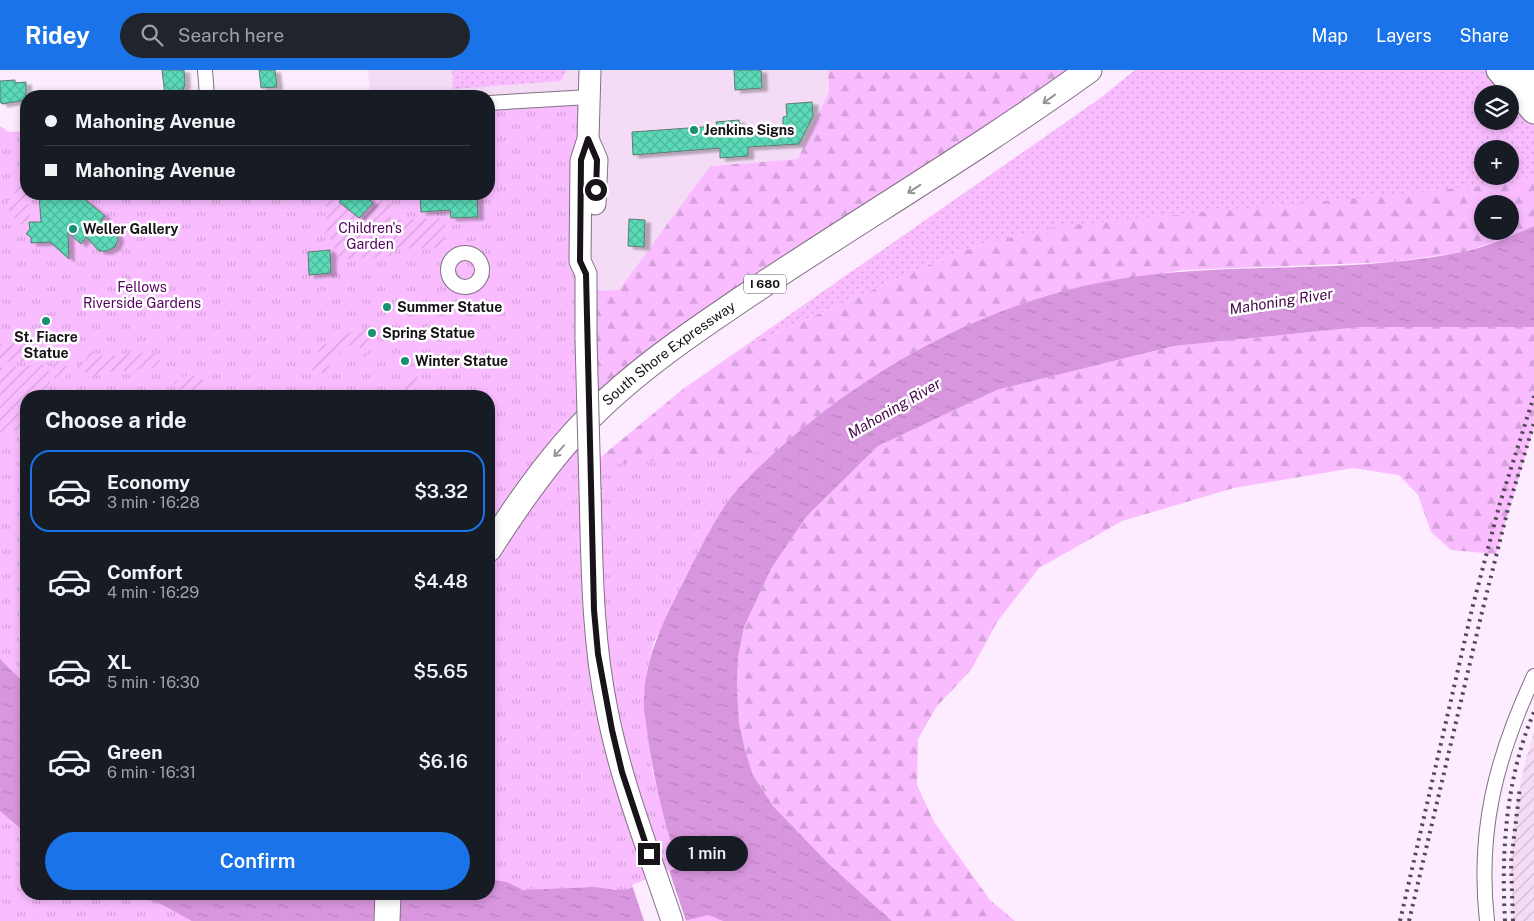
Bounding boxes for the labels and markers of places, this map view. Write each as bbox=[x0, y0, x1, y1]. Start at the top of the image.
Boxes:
place label: Jenkins Signs bbox=[704, 122, 794, 138]
marker: Jenkins Signs bbox=[688, 124, 700, 136]
place label: Weller Gallery bbox=[83, 221, 179, 237]
marker: Weller Gallery bbox=[67, 223, 79, 235]
place label: Summer Statue bbox=[397, 299, 502, 315]
marker: Summer Statue bbox=[381, 301, 393, 313]
marker: St. Fiacre Statue bbox=[40, 315, 52, 327]
place label: Spring Statue bbox=[382, 325, 475, 341]
marker: Spring Statue bbox=[366, 327, 378, 339]
place label: St. Fiacre Statue bbox=[14, 329, 78, 361]
place label: Winter Statue bbox=[415, 353, 508, 369]
marker: Winter Statue bbox=[399, 355, 411, 367]

